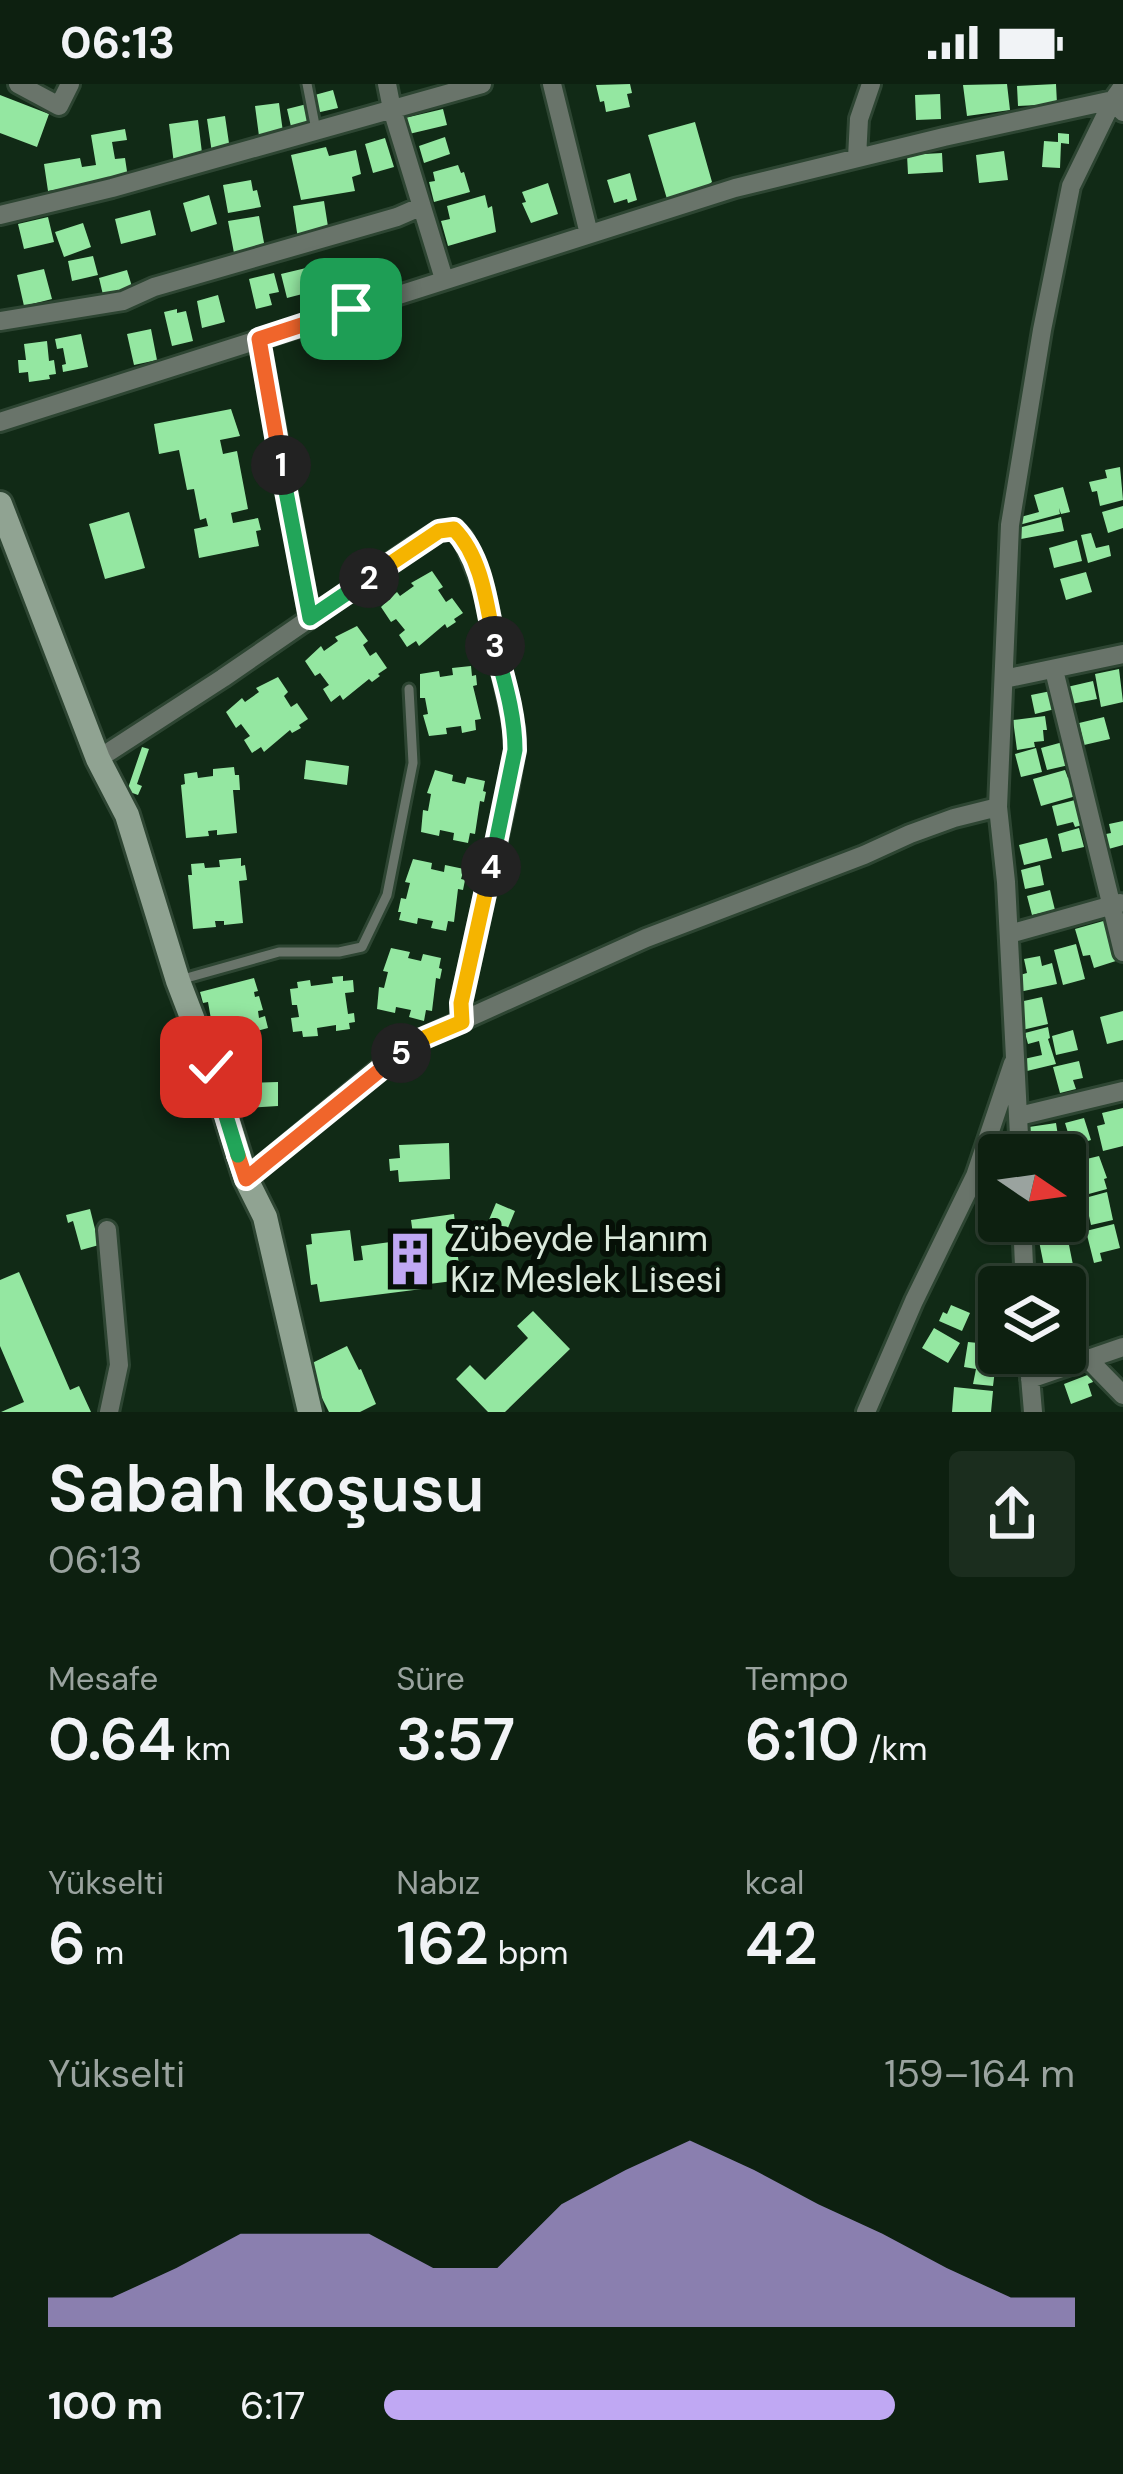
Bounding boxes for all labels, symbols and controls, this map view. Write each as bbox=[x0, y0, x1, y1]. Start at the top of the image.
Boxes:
text: 06:13 bbox=[60, 13, 175, 72]
pin bbox=[300, 258, 402, 360]
icon: arrive bbox=[318, 276, 384, 342]
pin: 1 bbox=[251, 435, 311, 495]
text: 1 bbox=[275, 443, 287, 486]
pin: 2 bbox=[339, 548, 399, 608]
text: 2 bbox=[359, 556, 379, 599]
pin: 3 bbox=[465, 616, 525, 676]
text: 3 bbox=[485, 624, 505, 667]
pin: 4 bbox=[461, 837, 521, 897]
text: 4 bbox=[480, 845, 502, 888]
pin bbox=[160, 1016, 262, 1118]
pin: 5 bbox=[371, 1023, 431, 1083]
text: 5 bbox=[391, 1031, 411, 1074]
icon: check bbox=[178, 1034, 244, 1100]
north arrow bbox=[978, 1134, 1086, 1242]
map controls bbox=[978, 1134, 1086, 1374]
place label: Zübeyde Hanım Kız Meslek Lisesi bbox=[450, 1215, 722, 1303]
building icon: Zübeyde Hanım Kız Meslek Lisesi bbox=[381, 1230, 439, 1288]
button: layers bbox=[978, 1266, 1086, 1374]
text: Sabah koşusu bbox=[48, 1446, 485, 1531]
button: share bbox=[949, 1451, 1075, 1577]
text: 06:13 bbox=[48, 1534, 142, 1585]
text: Mesafe bbox=[48, 1657, 158, 1700]
text: Süre bbox=[396, 1657, 465, 1700]
text: Tempo bbox=[745, 1657, 849, 1700]
text: 0.64 bbox=[48, 1700, 176, 1779]
text: 3:57 bbox=[396, 1700, 515, 1779]
text: 6:10 bbox=[745, 1700, 860, 1779]
text: km bbox=[176, 1727, 231, 1770]
text: /km bbox=[860, 1727, 928, 1770]
text: Yükselti bbox=[48, 1861, 164, 1904]
text: Nabız bbox=[396, 1861, 480, 1904]
text: kcal bbox=[745, 1861, 804, 1904]
text: 6 bbox=[48, 1904, 86, 1983]
text: 162 bbox=[396, 1904, 489, 1983]
text: 42 bbox=[745, 1904, 818, 1983]
text: m bbox=[86, 1931, 124, 1974]
text: bpm bbox=[489, 1931, 568, 1974]
text: Yükselti bbox=[48, 2048, 185, 2099]
text: 159–164 m bbox=[884, 2048, 1075, 2099]
text: 100 m bbox=[48, 2380, 163, 2431]
text: 6:17 bbox=[240, 2380, 305, 2431]

